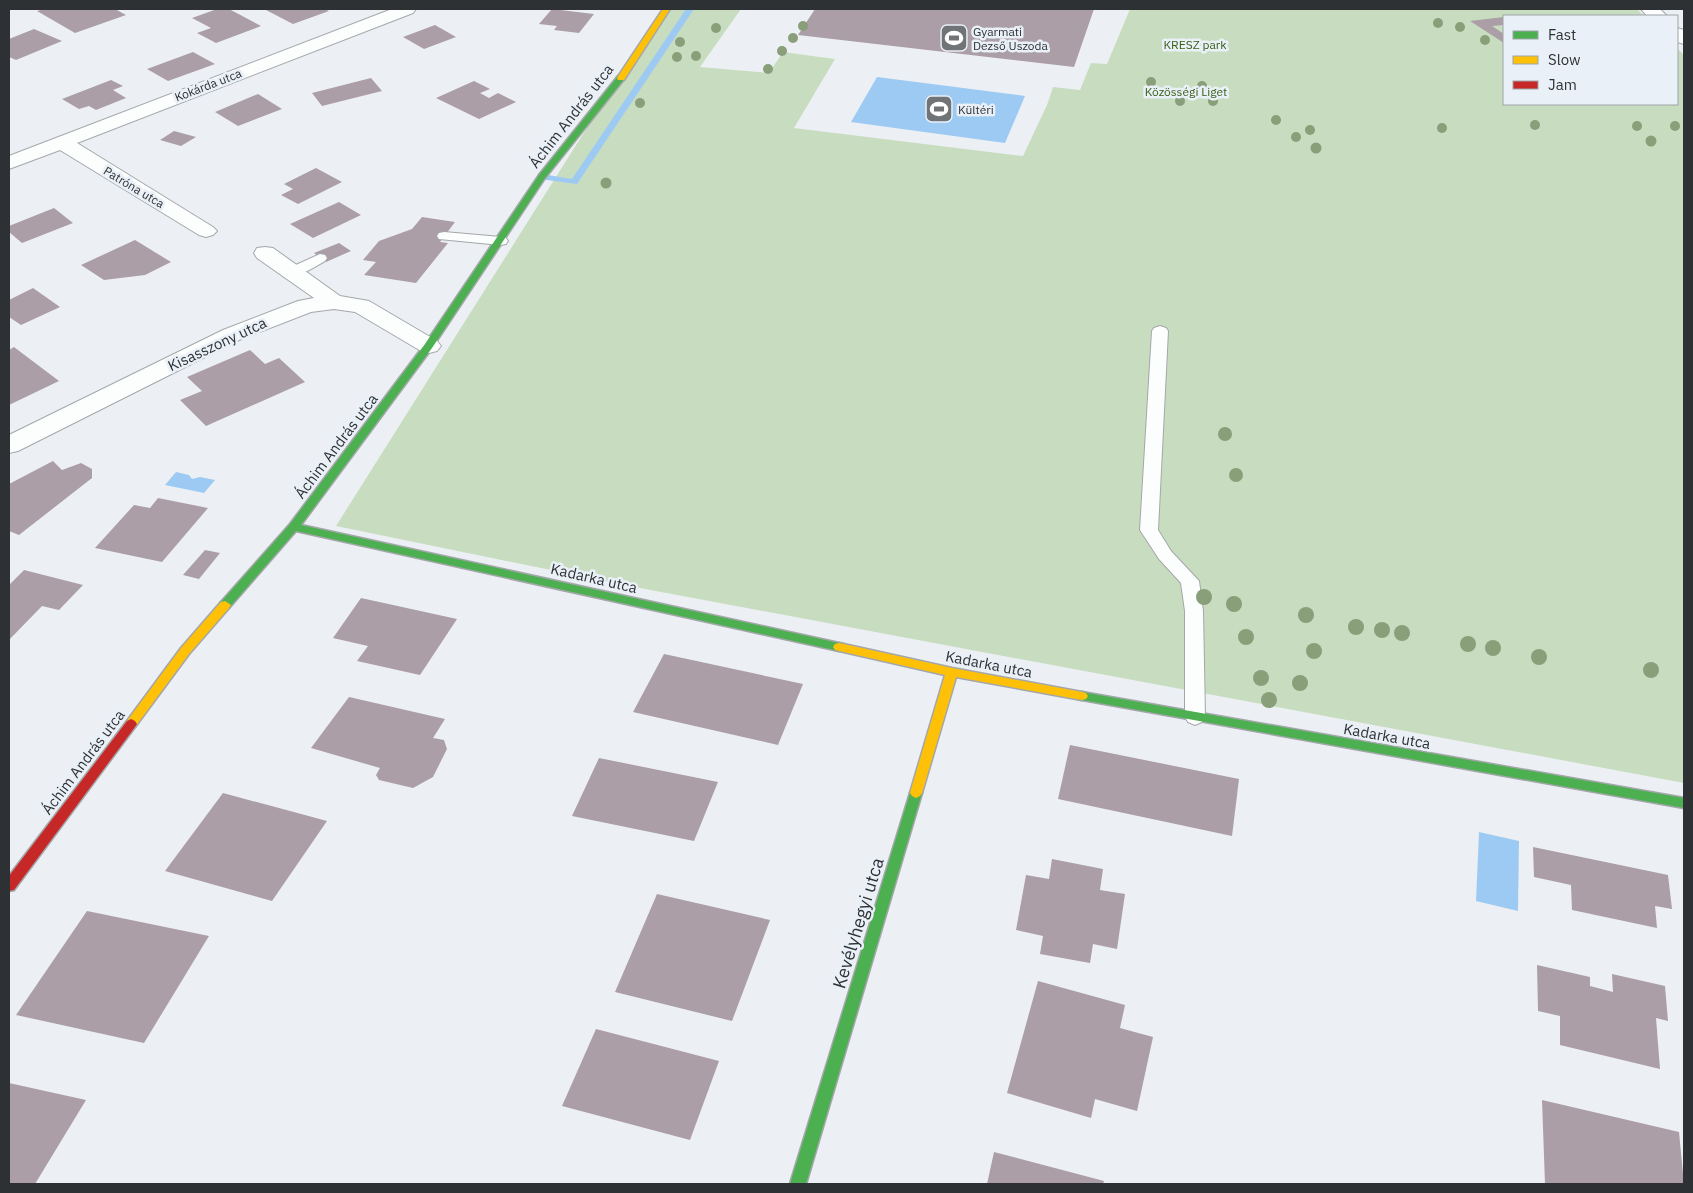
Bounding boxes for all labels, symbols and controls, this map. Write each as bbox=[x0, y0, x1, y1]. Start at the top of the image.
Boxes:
legend bbox=[1503, 15, 1678, 105]
sports icon: Gyarmati Dezső Uszoda bbox=[939, 23, 969, 53]
place label: Gyarmati Dezső Uszoda bbox=[973, 24, 1049, 53]
text: Fast bbox=[1548, 25, 1576, 44]
park label: KRESZ park bbox=[1163, 37, 1227, 52]
text: Slow bbox=[1548, 50, 1581, 69]
street label: Áchim András utca bbox=[525, 60, 617, 172]
street label: Kokárda utca bbox=[172, 65, 244, 105]
text: Jam bbox=[1548, 75, 1577, 94]
park label: Közösségi Liget bbox=[1145, 84, 1227, 99]
sports icon: Kültéri bbox=[924, 94, 954, 124]
place label: Kültéri bbox=[958, 102, 994, 117]
street label: Patróna utca bbox=[101, 163, 168, 211]
street label: Kisasszony utca bbox=[165, 313, 269, 375]
street label: Áchim András utca bbox=[290, 390, 382, 502]
street label: Kadarka utca bbox=[549, 559, 639, 597]
street label: Kadarka utca bbox=[944, 646, 1034, 682]
street label: Áchim András utca bbox=[37, 706, 129, 818]
street label: Kadarka utca bbox=[1342, 719, 1432, 753]
street label: Kevélyhegyi utca bbox=[827, 854, 889, 991]

